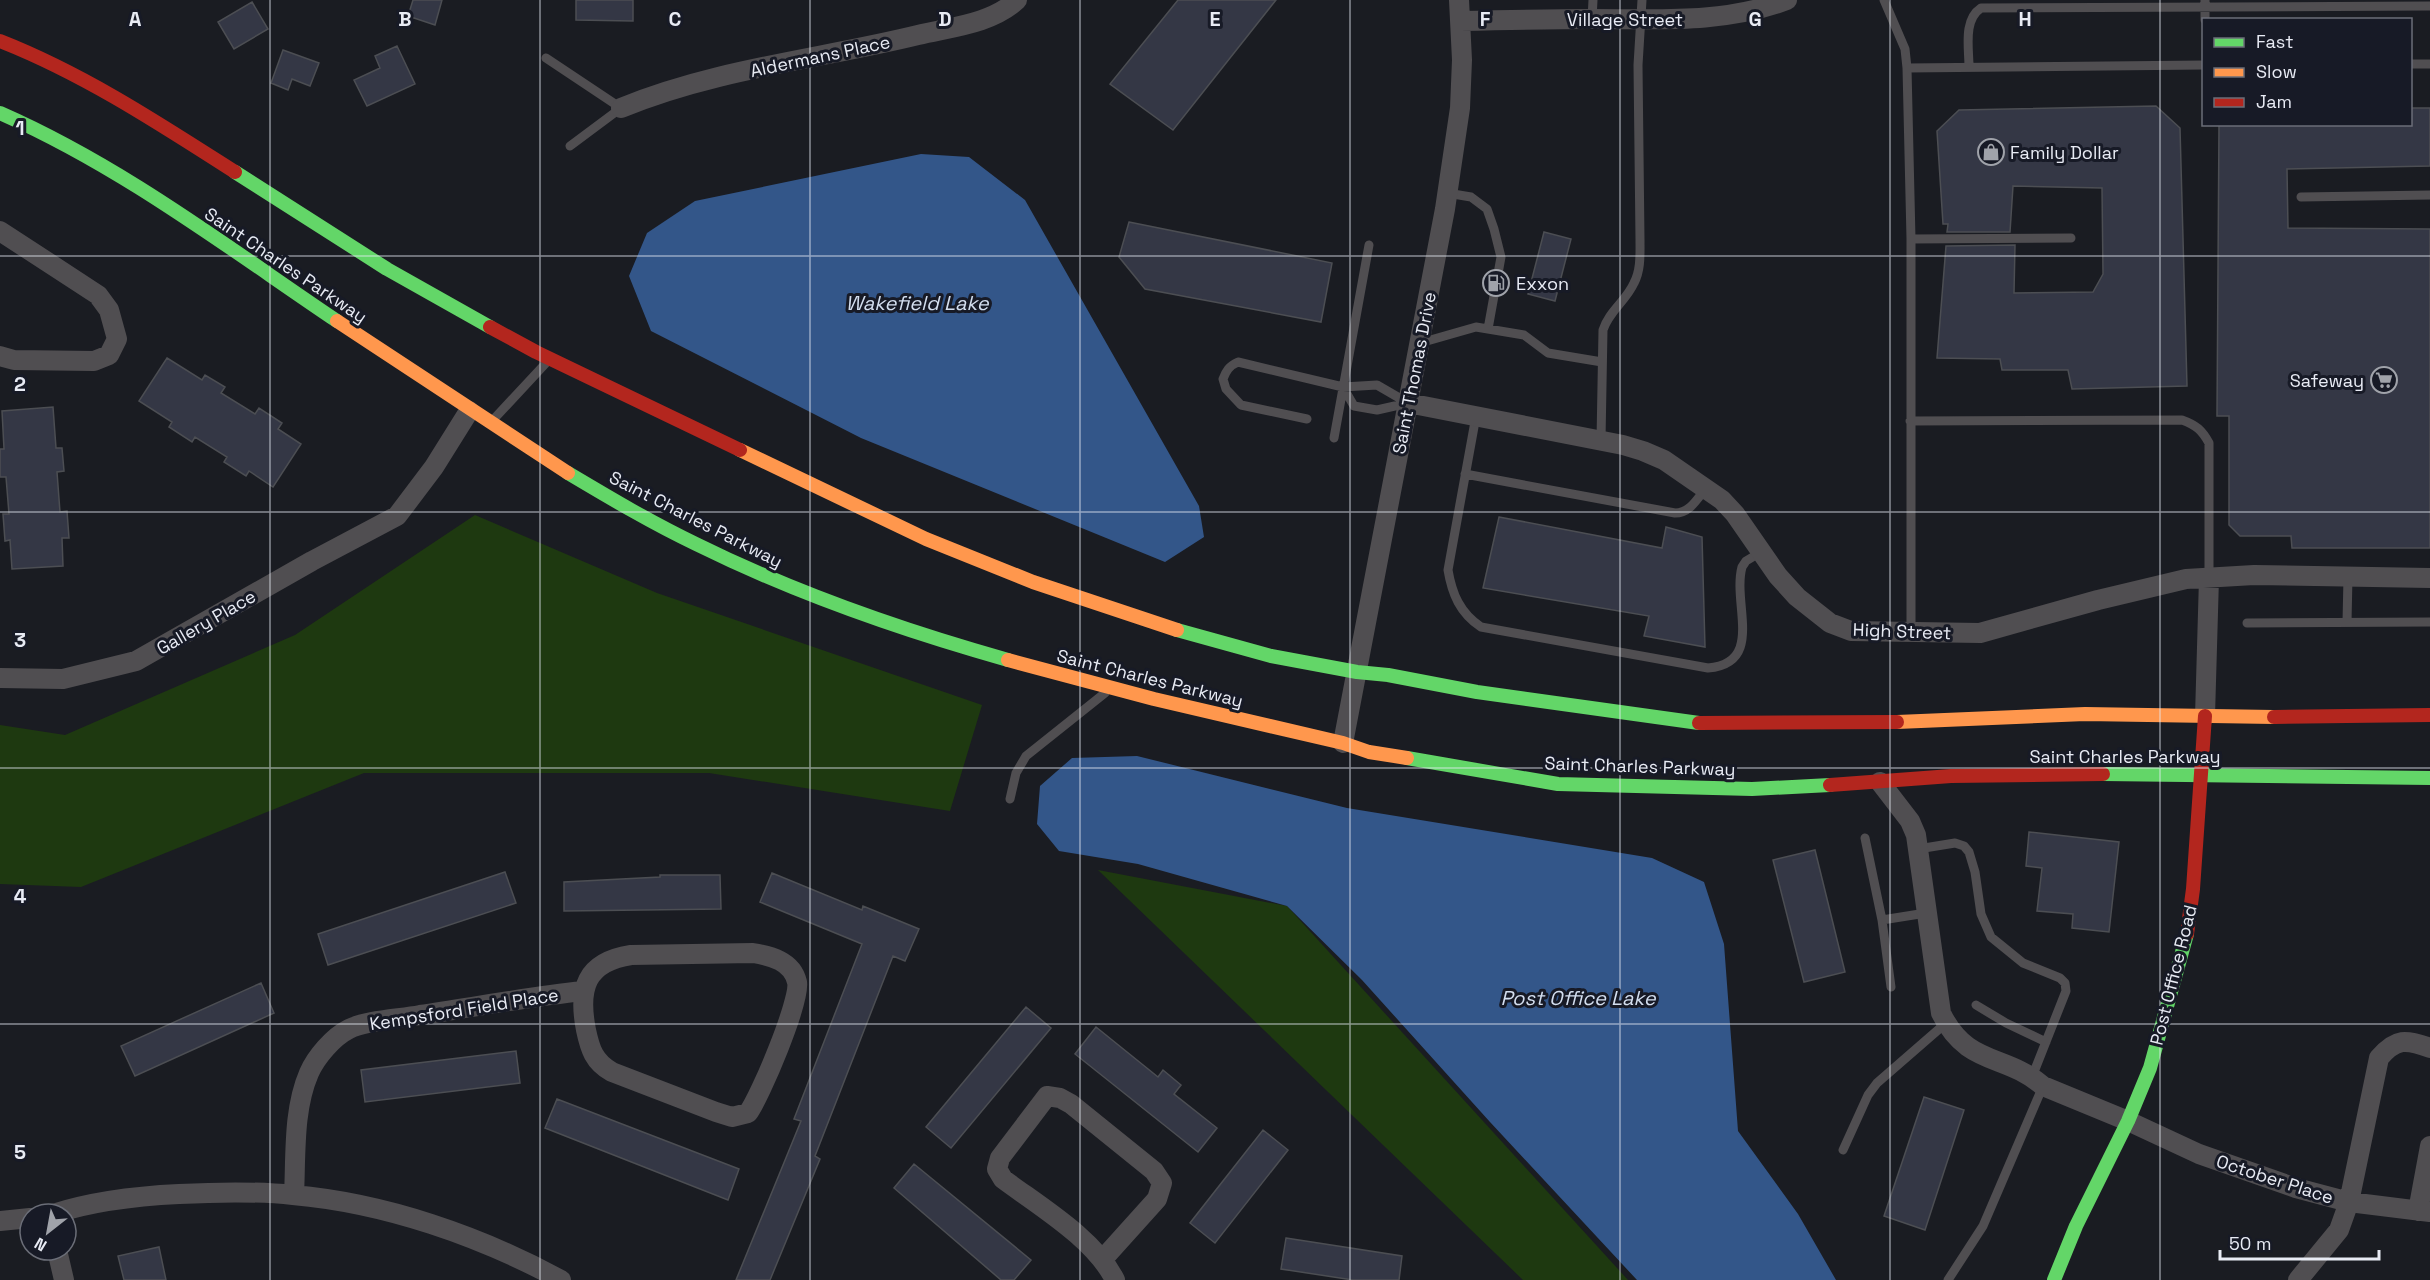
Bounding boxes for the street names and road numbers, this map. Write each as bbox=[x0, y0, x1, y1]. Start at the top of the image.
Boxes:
street label: Village Street bbox=[1567, 8, 1683, 31]
street label: Aldermans Place bbox=[748, 30, 892, 82]
street label: Saint Charles Parkway bbox=[200, 202, 372, 328]
street label: Saint Thomas Drive bbox=[1387, 290, 1441, 456]
street label: Saint Charles Parkway bbox=[606, 465, 786, 573]
street label: Gallery Place bbox=[152, 584, 260, 660]
street label: High Street bbox=[1852, 618, 1952, 644]
street label: Saint Charles Parkway bbox=[1054, 644, 1246, 712]
street label: Saint Charles Parkway bbox=[2029, 745, 2221, 768]
street label: Saint Charles Parkway bbox=[1544, 751, 1736, 781]
street label: Post Office Road bbox=[2144, 902, 2202, 1048]
street label: Kempsford Field Place bbox=[368, 983, 560, 1035]
street label: October Place bbox=[2213, 1149, 2337, 1209]

